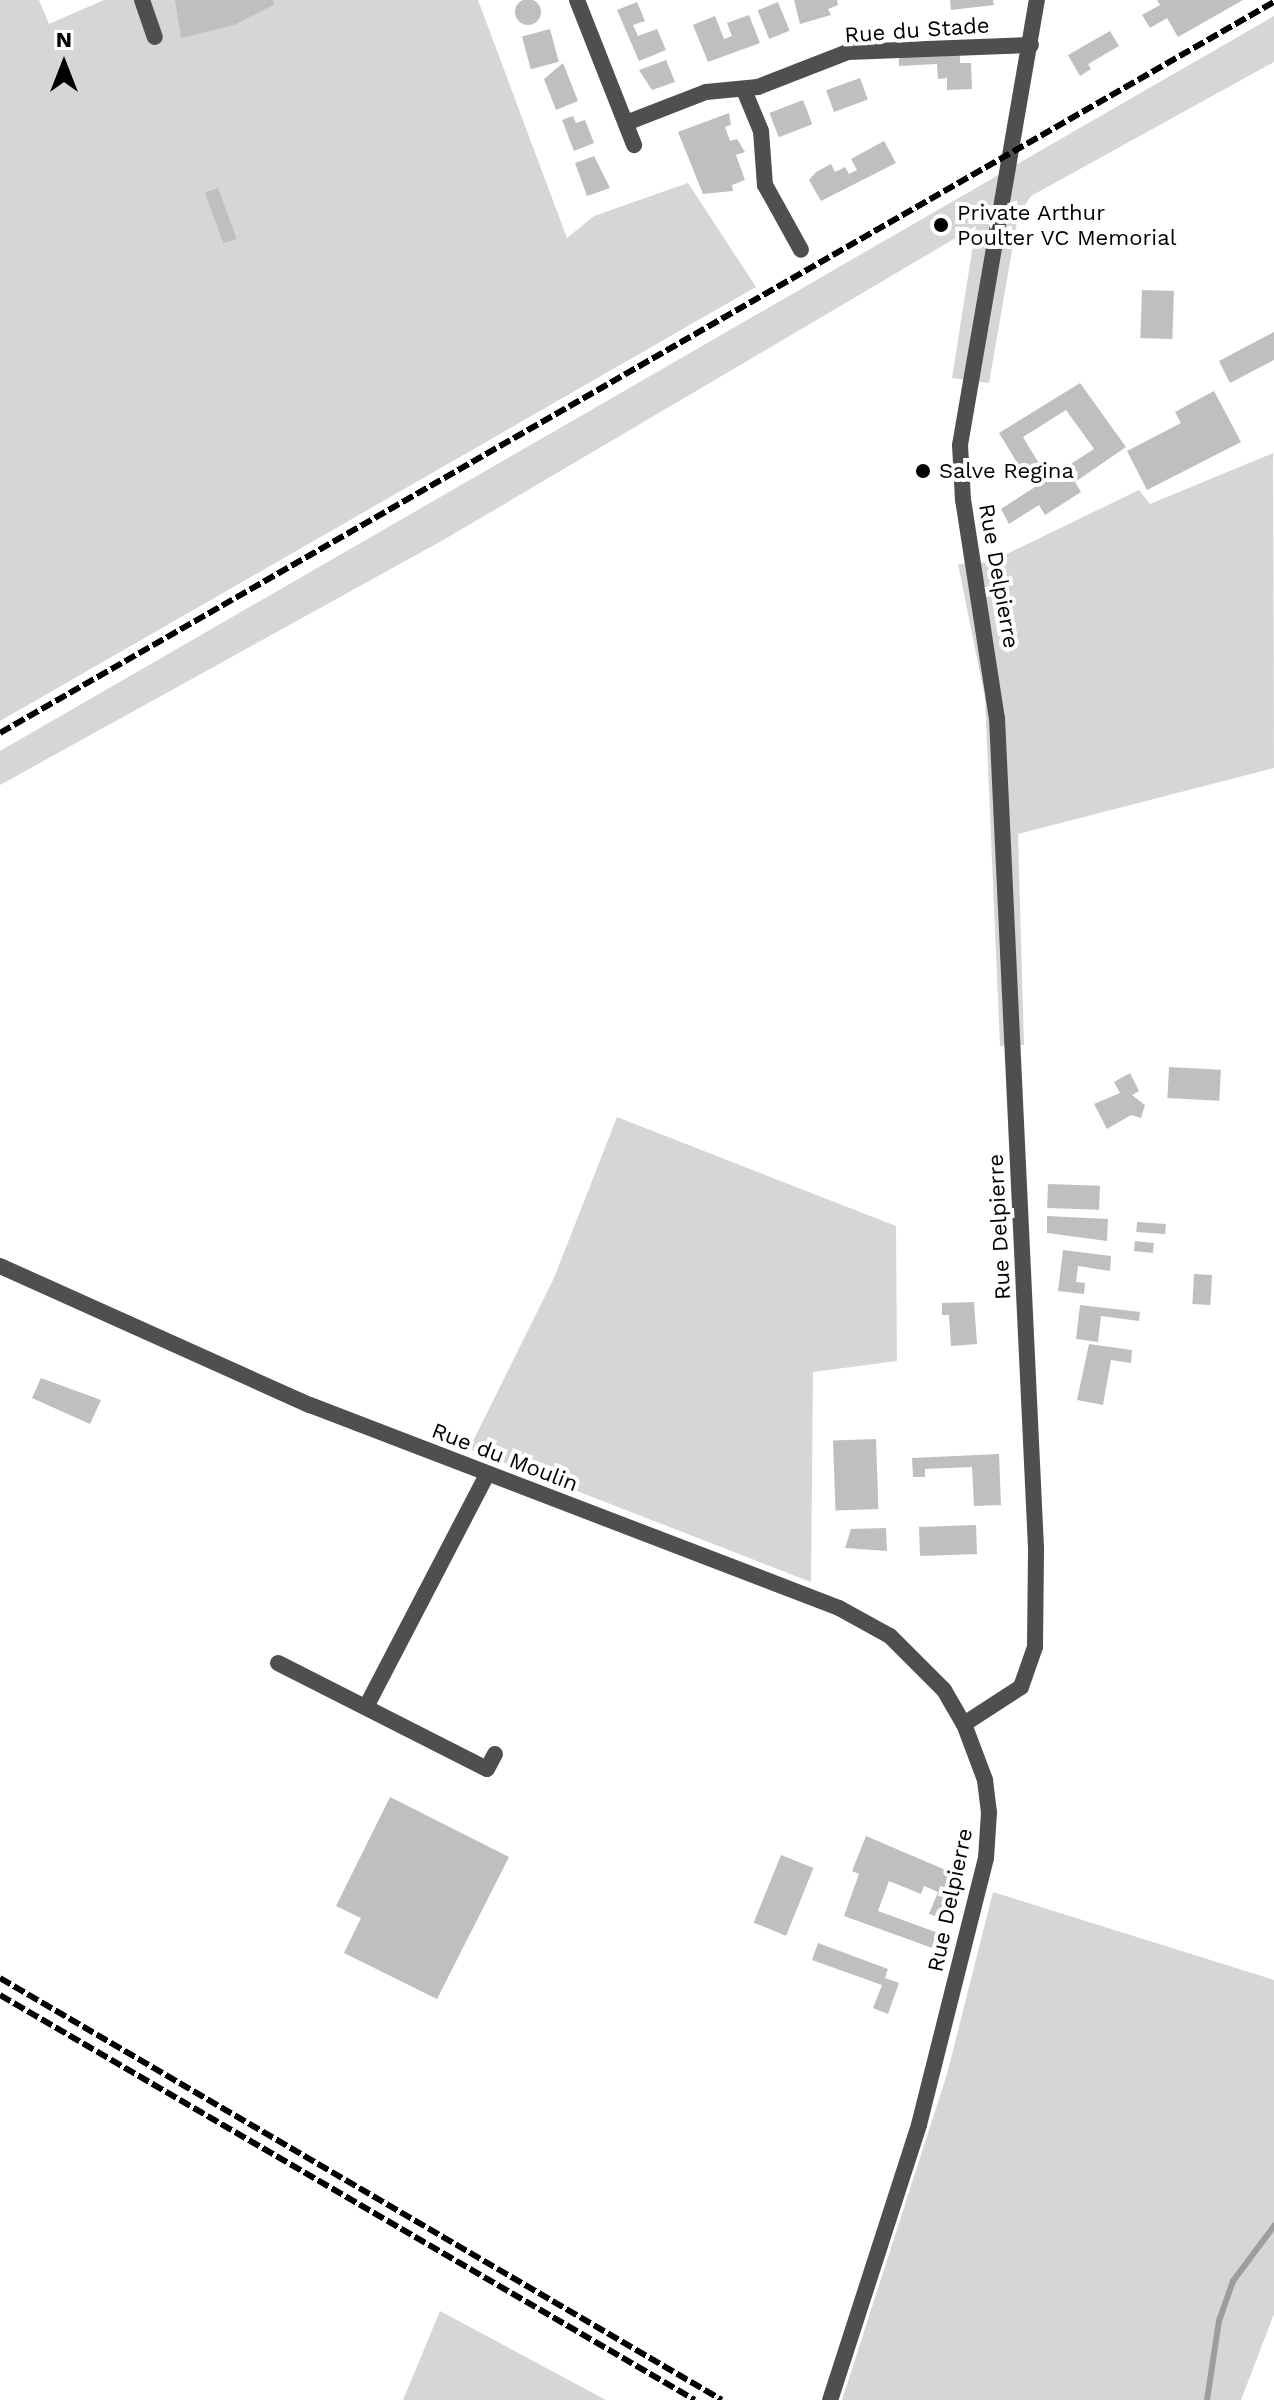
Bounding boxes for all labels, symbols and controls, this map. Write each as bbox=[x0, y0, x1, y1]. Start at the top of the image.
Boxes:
street label: Rue du Stade bbox=[844, 12, 990, 48]
north arrow bbox=[24, 24, 104, 104]
text: N bbox=[56, 27, 72, 52]
place label: Private Arthur Poulter VC Memorial bbox=[957, 199, 1178, 250]
marker: Private Arthur Poulter VC Memorial bbox=[932, 216, 950, 234]
place label: Salve Regina bbox=[939, 458, 1074, 484]
marker: Salve Regina bbox=[914, 462, 932, 480]
street label: Rue Delpierre bbox=[973, 502, 1025, 650]
street label: Rue Delpierre bbox=[982, 1153, 1016, 1301]
street label: Rue du Moulin bbox=[428, 1417, 582, 1497]
street label: Rue Delpierre bbox=[922, 1826, 978, 1974]

